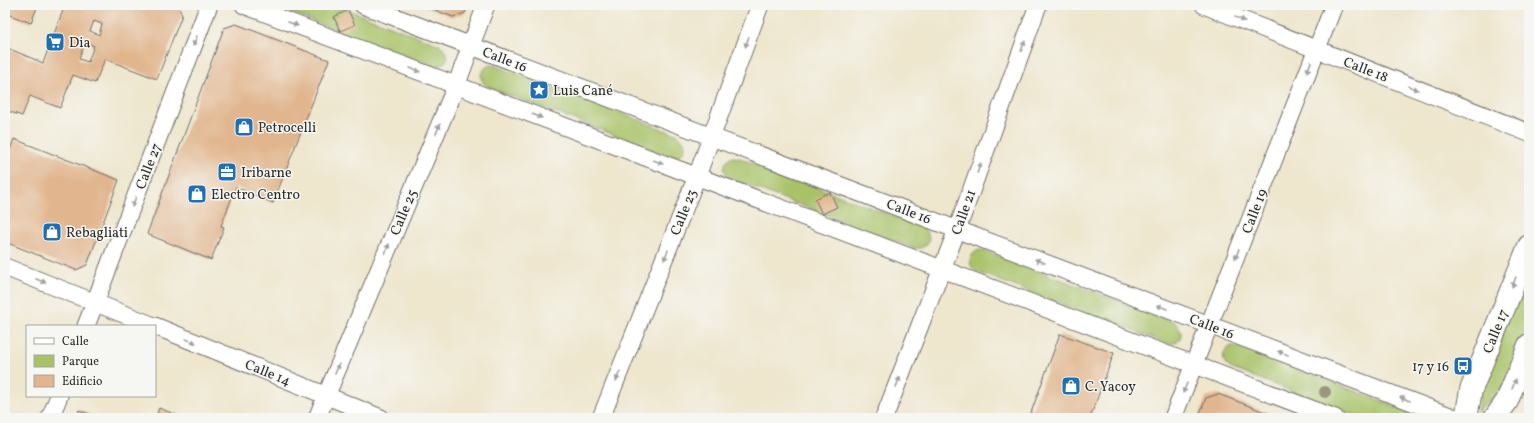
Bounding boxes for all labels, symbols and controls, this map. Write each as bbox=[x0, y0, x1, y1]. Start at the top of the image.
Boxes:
one-way arrow bbox=[1234, 17, 1246, 23]
one-way arrow bbox=[288, 21, 300, 27]
supermarket icon: Dia bbox=[44, 31, 66, 53]
place label: Dia bbox=[69, 34, 90, 53]
one-way arrow bbox=[192, 36, 198, 48]
one-way arrow bbox=[743, 36, 749, 48]
one-way arrow bbox=[1020, 40, 1026, 52]
street label: Calle 16 bbox=[479, 43, 530, 78]
street label: Calle 18 bbox=[1340, 53, 1391, 88]
one-way arrow bbox=[1306, 62, 1312, 74]
one-way arrow bbox=[409, 67, 421, 73]
place icon: Luis Cané bbox=[528, 79, 550, 101]
place label: Luis Cané bbox=[553, 82, 613, 101]
one-way arrow bbox=[1407, 85, 1419, 91]
one-way arrow bbox=[531, 113, 543, 119]
shop icon: Petrocelli bbox=[233, 116, 255, 138]
place label: Petrocelli bbox=[258, 119, 316, 138]
one-way arrow bbox=[435, 124, 441, 135]
street label: Calle 27 bbox=[132, 141, 167, 192]
one-way arrow bbox=[653, 159, 665, 165]
office icon: Iribarne bbox=[216, 161, 238, 183]
one-way arrow bbox=[976, 162, 982, 174]
place label: Iribarne bbox=[241, 164, 292, 183]
shop icon: Electro Centro bbox=[186, 183, 208, 205]
place label: Electro Centro bbox=[211, 186, 300, 205]
street label: Calle 19 bbox=[1238, 186, 1273, 237]
street label: Calle 25 bbox=[386, 187, 423, 238]
street label: Calle 23 bbox=[667, 187, 702, 238]
street label: Calle 21 bbox=[947, 187, 981, 238]
street label: Calle 16 bbox=[883, 195, 934, 230]
one-way arrow bbox=[130, 197, 136, 209]
shop icon: Rebagliati bbox=[41, 221, 63, 243]
place label: Rebagliati bbox=[66, 224, 128, 243]
one-way arrow bbox=[385, 243, 391, 255]
one-way arrow bbox=[1234, 248, 1240, 260]
one-way arrow bbox=[662, 249, 668, 261]
one-way arrow bbox=[1034, 258, 1046, 264]
one-way arrow bbox=[1511, 276, 1517, 288]
one-way arrow bbox=[36, 278, 48, 284]
one-way arrow bbox=[1155, 304, 1167, 310]
street label: Calle 17 bbox=[1479, 306, 1514, 357]
street label: Calle 16 bbox=[1186, 310, 1237, 345]
legend bbox=[26, 325, 156, 397]
text: Calle bbox=[62, 334, 89, 350]
one-way arrow bbox=[186, 338, 197, 344]
one-way arrow bbox=[1277, 350, 1289, 356]
text: Parque bbox=[62, 354, 99, 370]
bus stop icon: 17 y 16 bbox=[1452, 355, 1474, 377]
street label: Calle 14 bbox=[242, 356, 293, 391]
place label: 17 y 16 bbox=[1412, 358, 1449, 377]
one-way arrow bbox=[334, 364, 340, 375]
one-way arrow bbox=[614, 370, 620, 382]
text: Edificio bbox=[62, 374, 102, 390]
one-way arrow bbox=[896, 375, 902, 387]
shop icon: C. Yacoy bbox=[1060, 375, 1082, 397]
place label: C. Yacoy bbox=[1085, 378, 1136, 397]
one-way arrow bbox=[1511, 378, 1517, 390]
one-way arrow bbox=[1182, 383, 1188, 395]
one-way arrow bbox=[1399, 396, 1411, 402]

